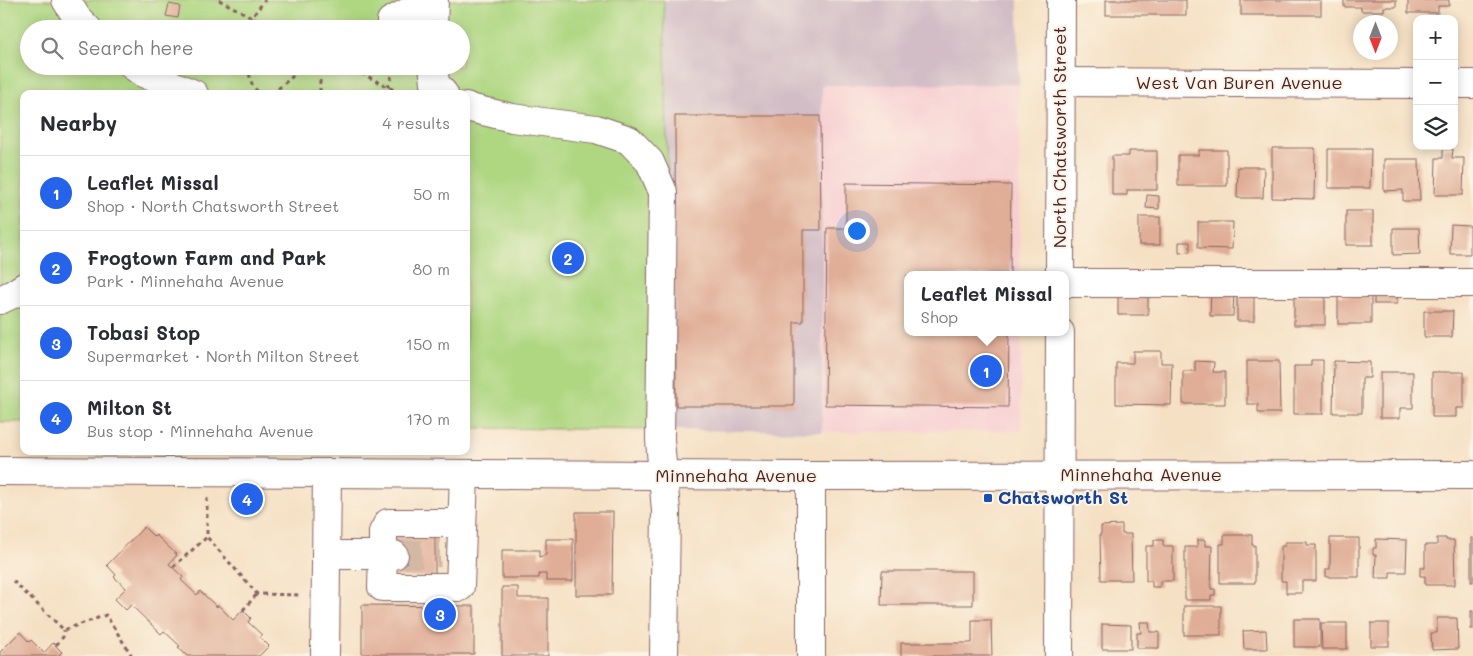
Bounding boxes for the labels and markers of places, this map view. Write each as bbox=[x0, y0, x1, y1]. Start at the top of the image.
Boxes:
pin: 2 bbox=[552, 239, 584, 277]
pin: 1 bbox=[970, 352, 1002, 390]
pin: 4 bbox=[231, 480, 263, 518]
place label: Chatsworth St bbox=[998, 485, 1128, 509]
marker: Chatsworth St bbox=[982, 492, 994, 504]
pin: 3 bbox=[424, 595, 456, 633]

